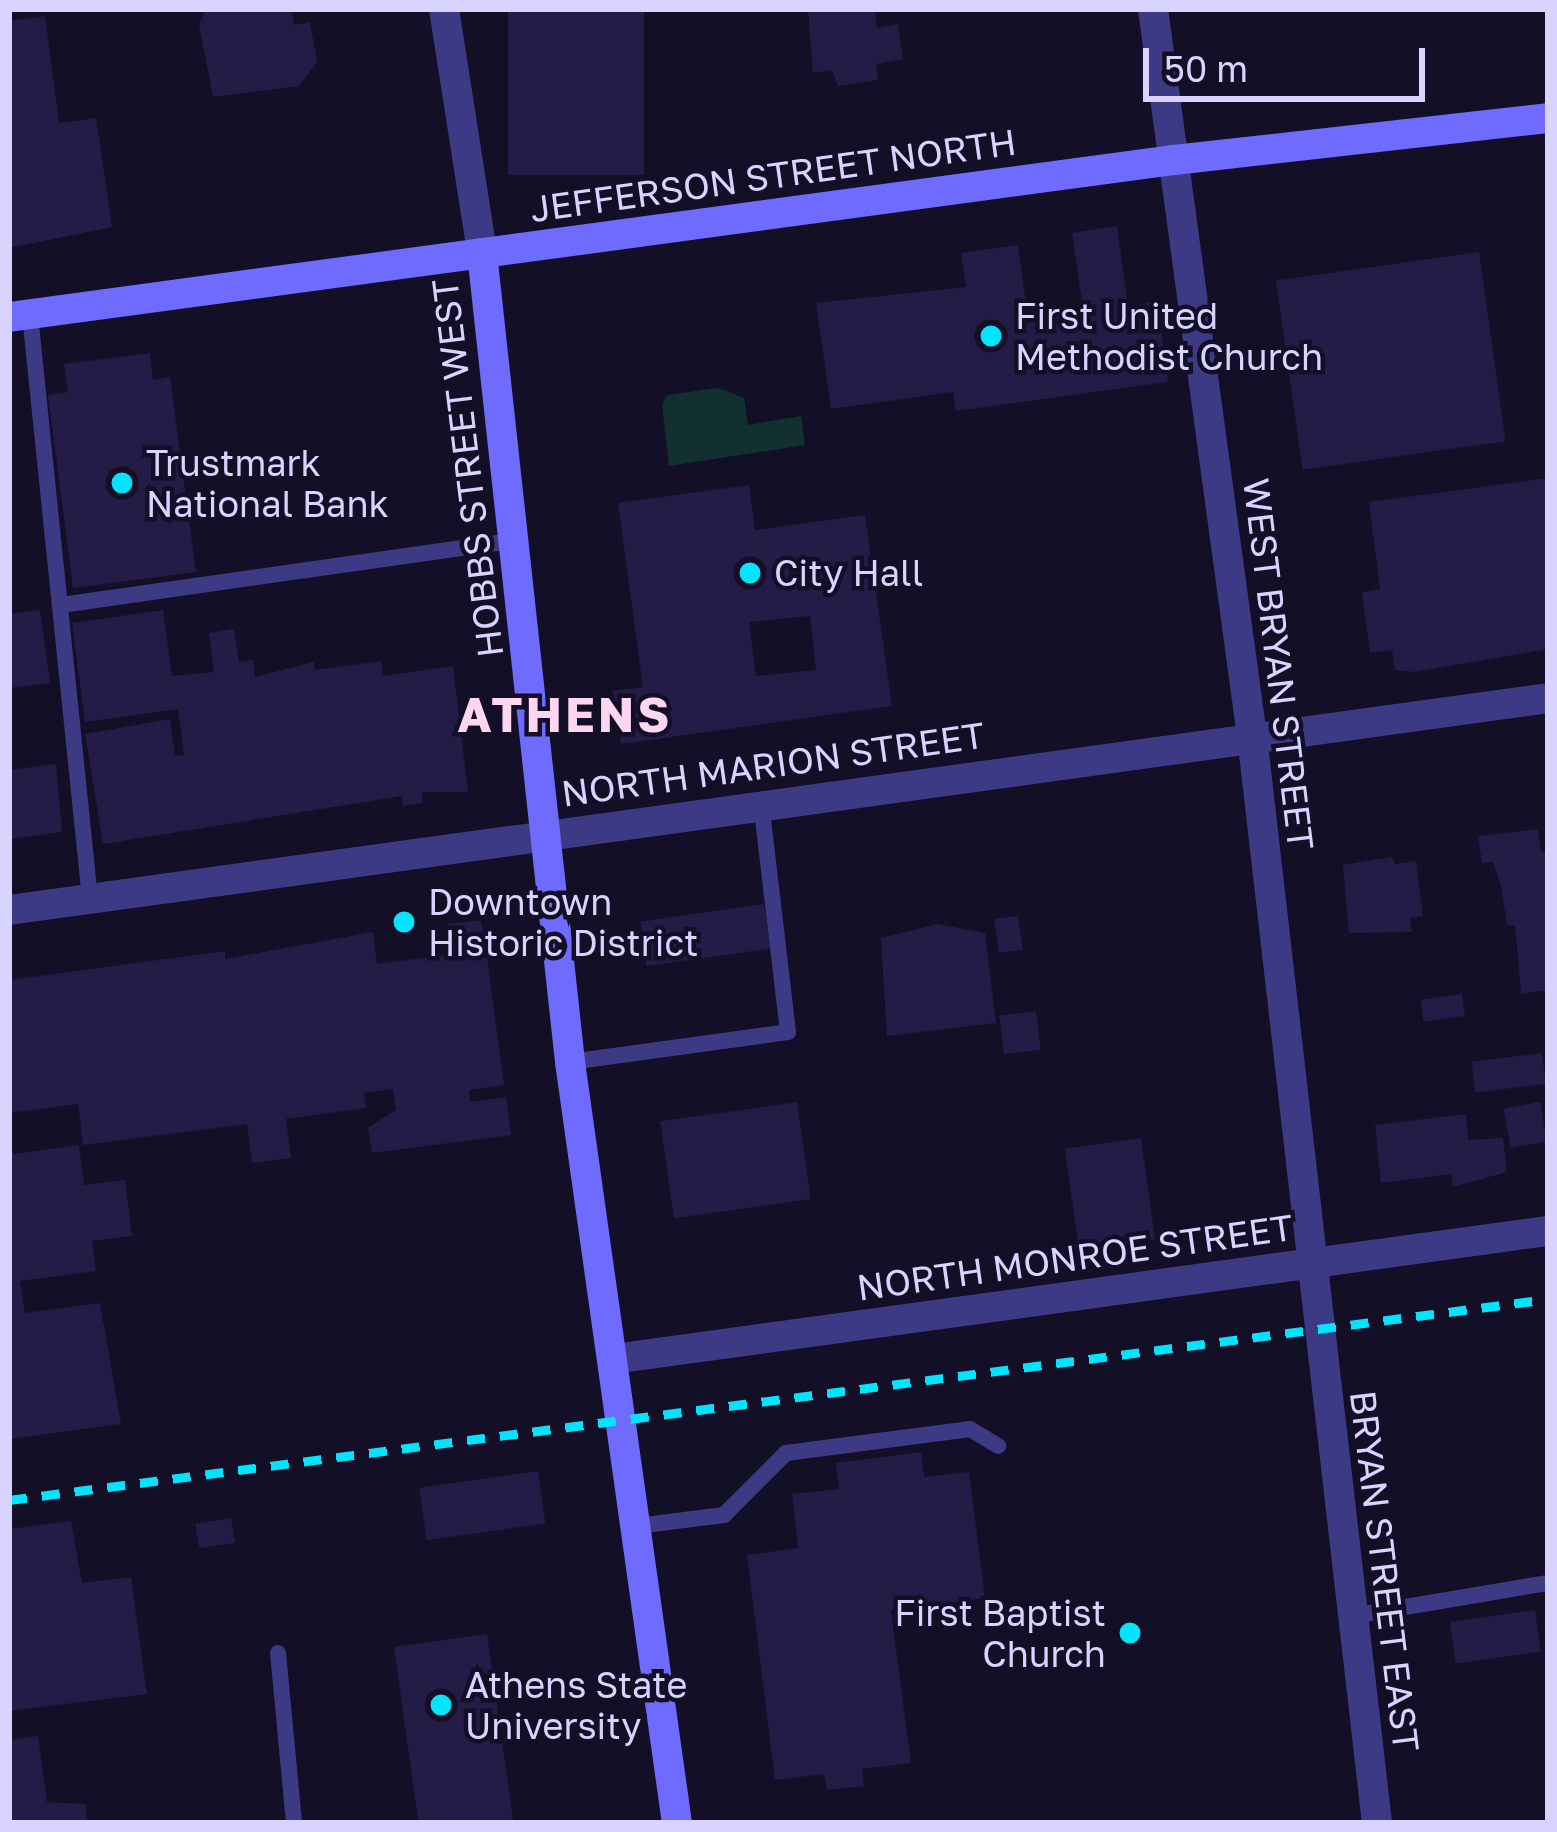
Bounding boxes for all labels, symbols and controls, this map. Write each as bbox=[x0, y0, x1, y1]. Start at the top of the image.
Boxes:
scale bar bbox=[1149, 24, 1431, 98]
text: 50 m bbox=[1164, 47, 1248, 90]
street label: JEFFERSON STREET NORTH bbox=[527, 120, 1019, 230]
street label: HOBBS STREET WEST bbox=[422, 276, 512, 660]
place label: First United Methodist Church bbox=[1015, 293, 1323, 378]
marker: First United Methodist Church bbox=[978, 323, 1004, 349]
place label: Trustmark National Bank bbox=[146, 440, 389, 525]
marker: Trustmark National Bank bbox=[109, 470, 135, 496]
street label: WEST BRYAN STREET bbox=[1235, 476, 1323, 852]
place label: City Hall bbox=[774, 551, 923, 595]
marker: City Hall bbox=[737, 560, 763, 586]
district label: ATHENS bbox=[458, 686, 672, 744]
street label: NORTH MARION STREET bbox=[559, 713, 987, 815]
place label: Downtown Historic District bbox=[428, 879, 698, 964]
marker: Downtown Historic District bbox=[391, 909, 417, 935]
street label: NORTH MONROE STREET bbox=[854, 1205, 1296, 1309]
street label: BRYAN STREET EAST bbox=[1341, 1388, 1429, 1754]
place label: First Baptist Church bbox=[894, 1590, 1106, 1675]
marker: First Baptist Church bbox=[1117, 1620, 1143, 1646]
place label: Athens State University bbox=[465, 1662, 687, 1747]
marker: Athens State University bbox=[428, 1692, 454, 1718]

